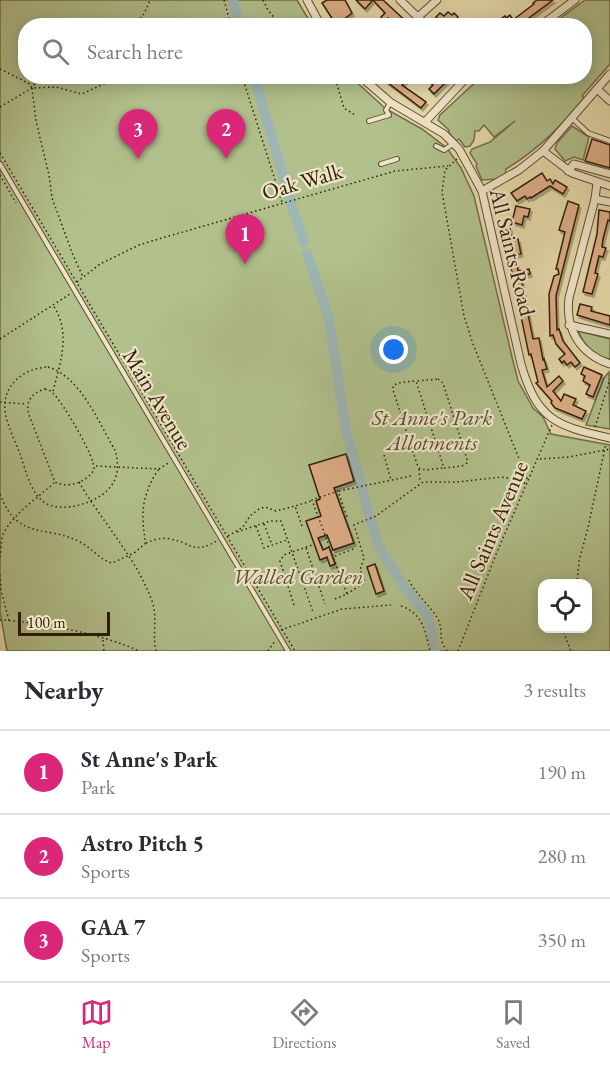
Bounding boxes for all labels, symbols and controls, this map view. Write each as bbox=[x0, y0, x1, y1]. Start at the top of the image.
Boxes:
search box bbox=[18, 18, 592, 84]
icon: search bbox=[39, 35, 72, 68]
text: Search here bbox=[87, 37, 182, 66]
pin: 3 bbox=[118, 110, 158, 159]
pin: 2 bbox=[206, 110, 246, 159]
street label: Oak Walk bbox=[258, 156, 346, 207]
street label: All Saints Road bbox=[482, 184, 543, 320]
pin: 1 bbox=[226, 214, 264, 264]
your location bbox=[379, 335, 408, 364]
street label: Main Avenue bbox=[116, 343, 199, 455]
park label: St Anne's Park Allotments bbox=[371, 403, 492, 457]
street label: All Saints Avenue bbox=[450, 456, 535, 605]
park label: Walled Garden bbox=[233, 562, 363, 591]
map controls bbox=[538, 579, 592, 633]
button: locate bbox=[538, 579, 592, 633]
scale bar bbox=[18, 609, 110, 636]
text: 100 m bbox=[27, 612, 66, 633]
text: Nearby bbox=[24, 673, 104, 707]
text: 3 results bbox=[523, 677, 586, 703]
text: St Anne's Park bbox=[81, 745, 217, 774]
text: 1 bbox=[38, 759, 49, 785]
text: 190 m bbox=[538, 759, 586, 785]
text: Park bbox=[81, 774, 115, 800]
text: Astro Pitch 5 bbox=[81, 829, 204, 858]
text: 2 bbox=[38, 843, 49, 869]
text: 280 m bbox=[538, 843, 586, 869]
text: Sports bbox=[81, 858, 130, 884]
text: GAA 7 bbox=[81, 913, 145, 942]
text: 3 bbox=[38, 927, 49, 953]
text: 350 m bbox=[538, 927, 586, 953]
text: Sports bbox=[81, 942, 130, 968]
tab: Map bbox=[80, 996, 113, 1053]
tab: Directions bbox=[272, 996, 337, 1053]
tab: Saved bbox=[496, 996, 530, 1053]

